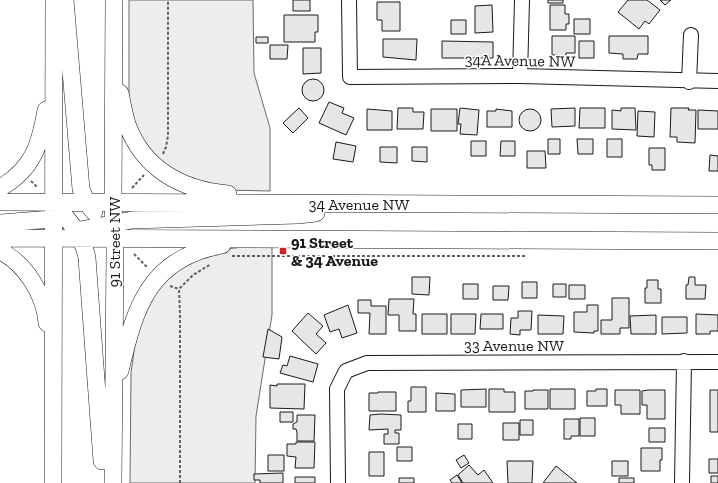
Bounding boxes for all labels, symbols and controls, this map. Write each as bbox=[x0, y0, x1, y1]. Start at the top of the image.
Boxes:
street label: 34A Avenue NW bbox=[465, 50, 575, 71]
street label: 34 Avenue NW bbox=[309, 195, 409, 214]
street label: 91 Street NW bbox=[105, 197, 124, 287]
place label: 91 Street & 34 Avenue bbox=[291, 233, 378, 270]
marker: 91 Street & 34 Avenue bbox=[278, 246, 288, 256]
street label: 33 Avenue NW bbox=[464, 336, 564, 355]

